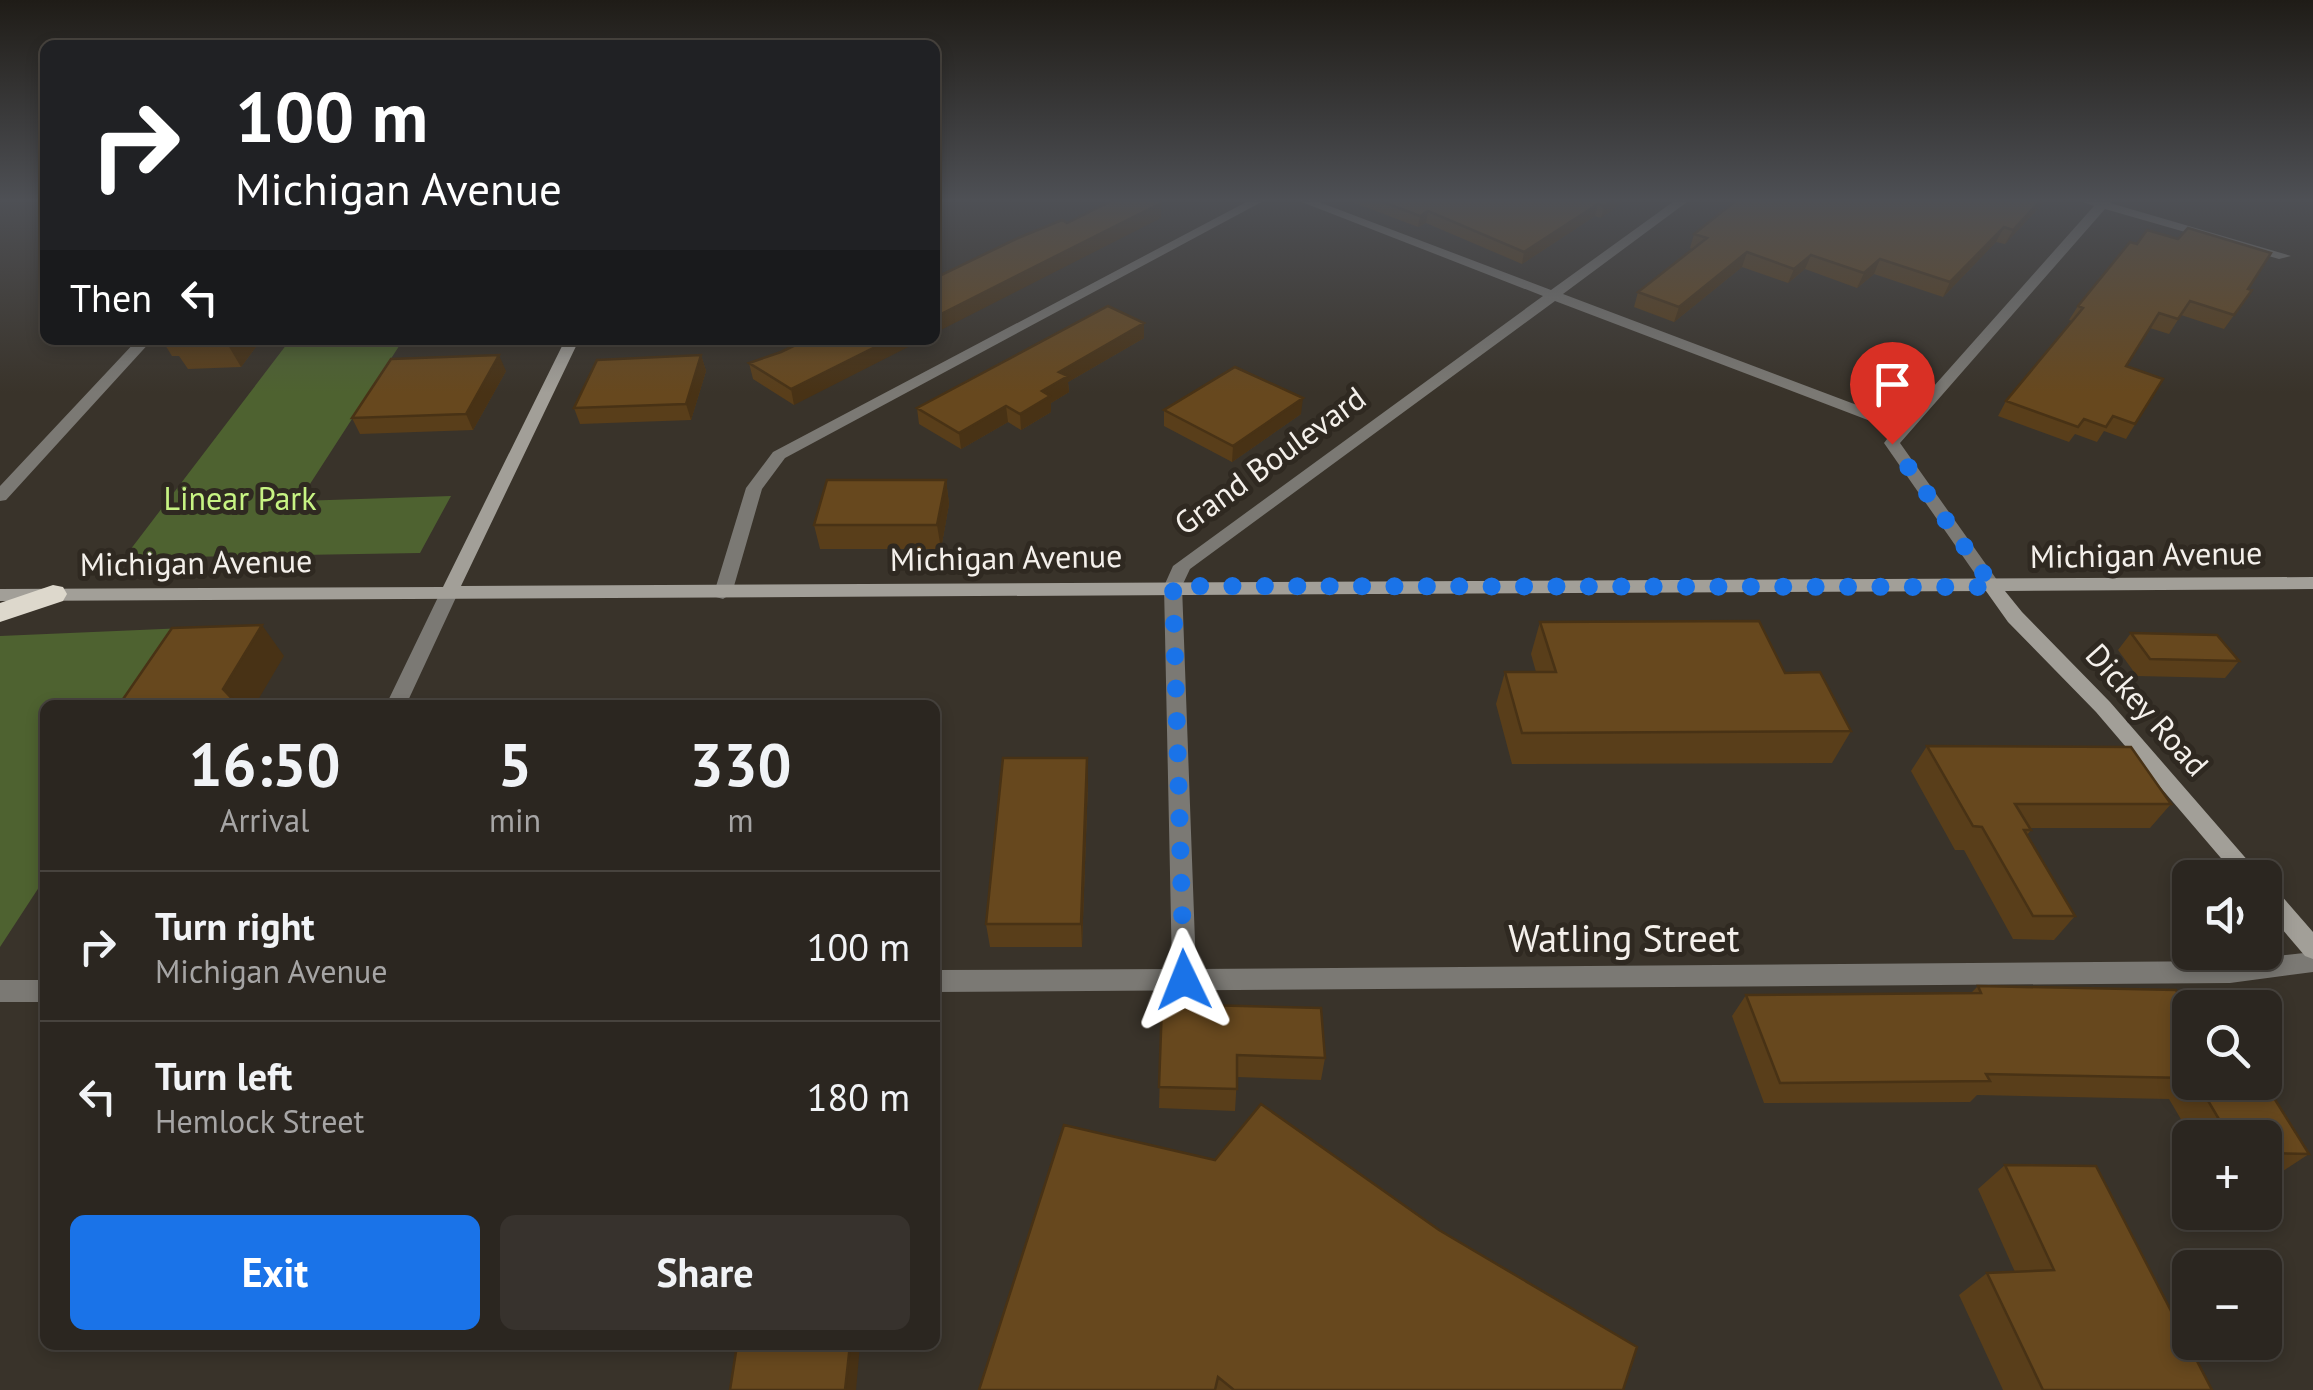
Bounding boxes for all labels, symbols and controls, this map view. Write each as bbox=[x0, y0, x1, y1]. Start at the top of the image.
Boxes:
text: 100 m bbox=[235, 71, 428, 161]
icon: right bbox=[70, 80, 200, 210]
text: Michigan Avenue bbox=[235, 159, 562, 217]
icon: left bbox=[172, 270, 227, 325]
text: Then bbox=[70, 273, 152, 322]
pin bbox=[1850, 342, 1935, 445]
icon: arrive bbox=[1865, 357, 1920, 412]
street label: Grand Boulevard bbox=[1165, 376, 1374, 544]
park label: Linear Park bbox=[163, 477, 317, 519]
street label: Michigan Avenue bbox=[2029, 531, 2263, 577]
street label: Michigan Avenue bbox=[889, 534, 1123, 580]
street label: Michigan Avenue bbox=[79, 539, 313, 585]
street label: Dickey Road bbox=[2077, 634, 2218, 785]
text: 16:50 bbox=[188, 725, 341, 803]
text: 5 bbox=[498, 725, 532, 803]
text: 330 bbox=[690, 725, 792, 803]
text: Arrival bbox=[220, 799, 309, 841]
text: min bbox=[489, 799, 541, 841]
text: m bbox=[728, 799, 754, 841]
map controls bbox=[2172, 860, 2282, 1360]
button: sound bbox=[2172, 860, 2282, 970]
text: Turn right bbox=[155, 901, 315, 950]
street label: Watling Street bbox=[1508, 913, 1740, 962]
icon: right bbox=[70, 919, 125, 974]
text: 100 m bbox=[807, 922, 910, 971]
position arrow bbox=[1132, 928, 1236, 1032]
text: Michigan Avenue bbox=[155, 950, 387, 992]
button: search bbox=[2172, 990, 2282, 1100]
text: Turn left bbox=[155, 1051, 292, 1100]
icon: left bbox=[70, 1069, 125, 1124]
text: 180 m bbox=[807, 1072, 910, 1121]
text: Hemlock Street bbox=[155, 1100, 364, 1142]
button: + bbox=[2172, 1120, 2282, 1230]
button: Exit bbox=[70, 1215, 480, 1330]
button: Share bbox=[500, 1215, 910, 1330]
button: − bbox=[2172, 1250, 2282, 1360]

